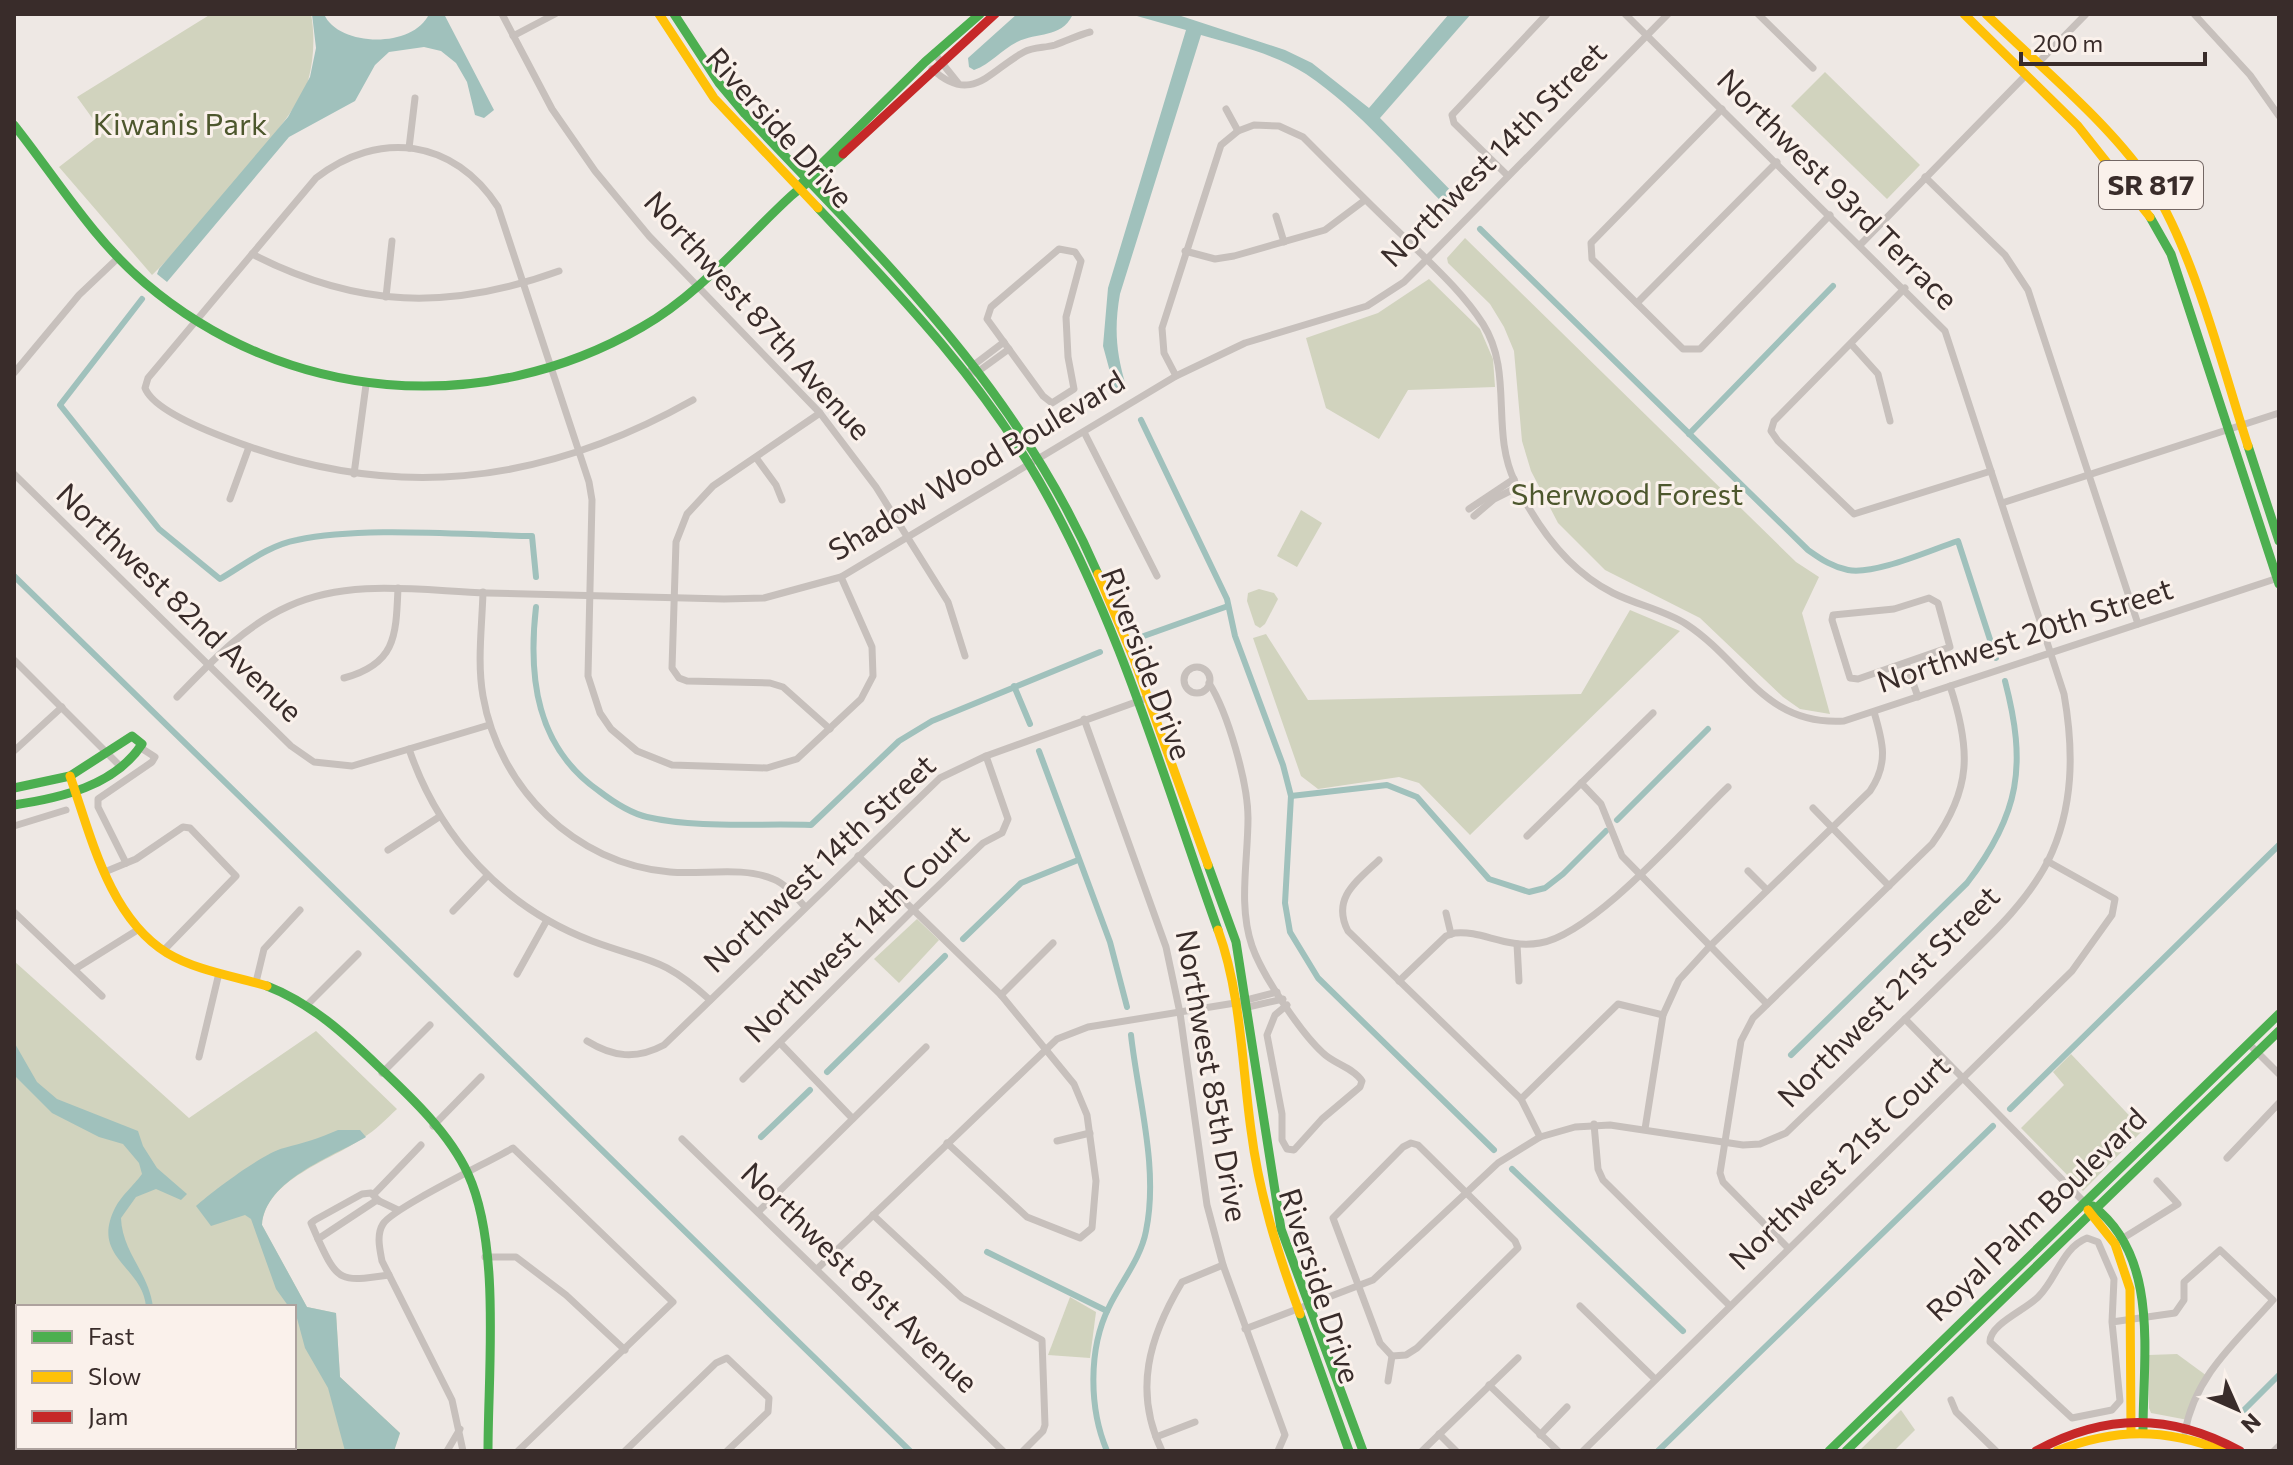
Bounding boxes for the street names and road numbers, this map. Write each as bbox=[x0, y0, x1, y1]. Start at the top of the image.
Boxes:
street label: Northwest 14th Street bbox=[1372, 33, 1613, 274]
street label: Riverside Drive bbox=[699, 39, 862, 214]
street label: Northwest 93rd Terrace bbox=[1711, 60, 1967, 316]
road number: SR 817 bbox=[2099, 161, 2203, 209]
street label: Northwest 87th Avenue bbox=[637, 182, 880, 446]
street label: Shadow Wood Boulevard bbox=[821, 361, 1131, 567]
street label: Northwest 82nd Avenue bbox=[50, 474, 311, 728]
street label: Riverside Drive bbox=[1095, 562, 1202, 764]
street label: Northwest 20th Street bbox=[1872, 568, 2177, 699]
street label: Northwest 14th Street bbox=[695, 745, 942, 979]
street label: Northwest 14th Court bbox=[735, 815, 975, 1049]
street label: Northwest 21st Street bbox=[1769, 877, 2006, 1114]
street label: Northwest 85th Drive bbox=[1170, 927, 1257, 1224]
street label: Northwest 21st Court bbox=[1720, 1046, 1957, 1276]
street label: Royal Palm Boulevard bbox=[1918, 1099, 2153, 1328]
street label: Northwest 81st Avenue bbox=[734, 1153, 987, 1399]
street label: Riverside Drive bbox=[1272, 1183, 1370, 1387]

